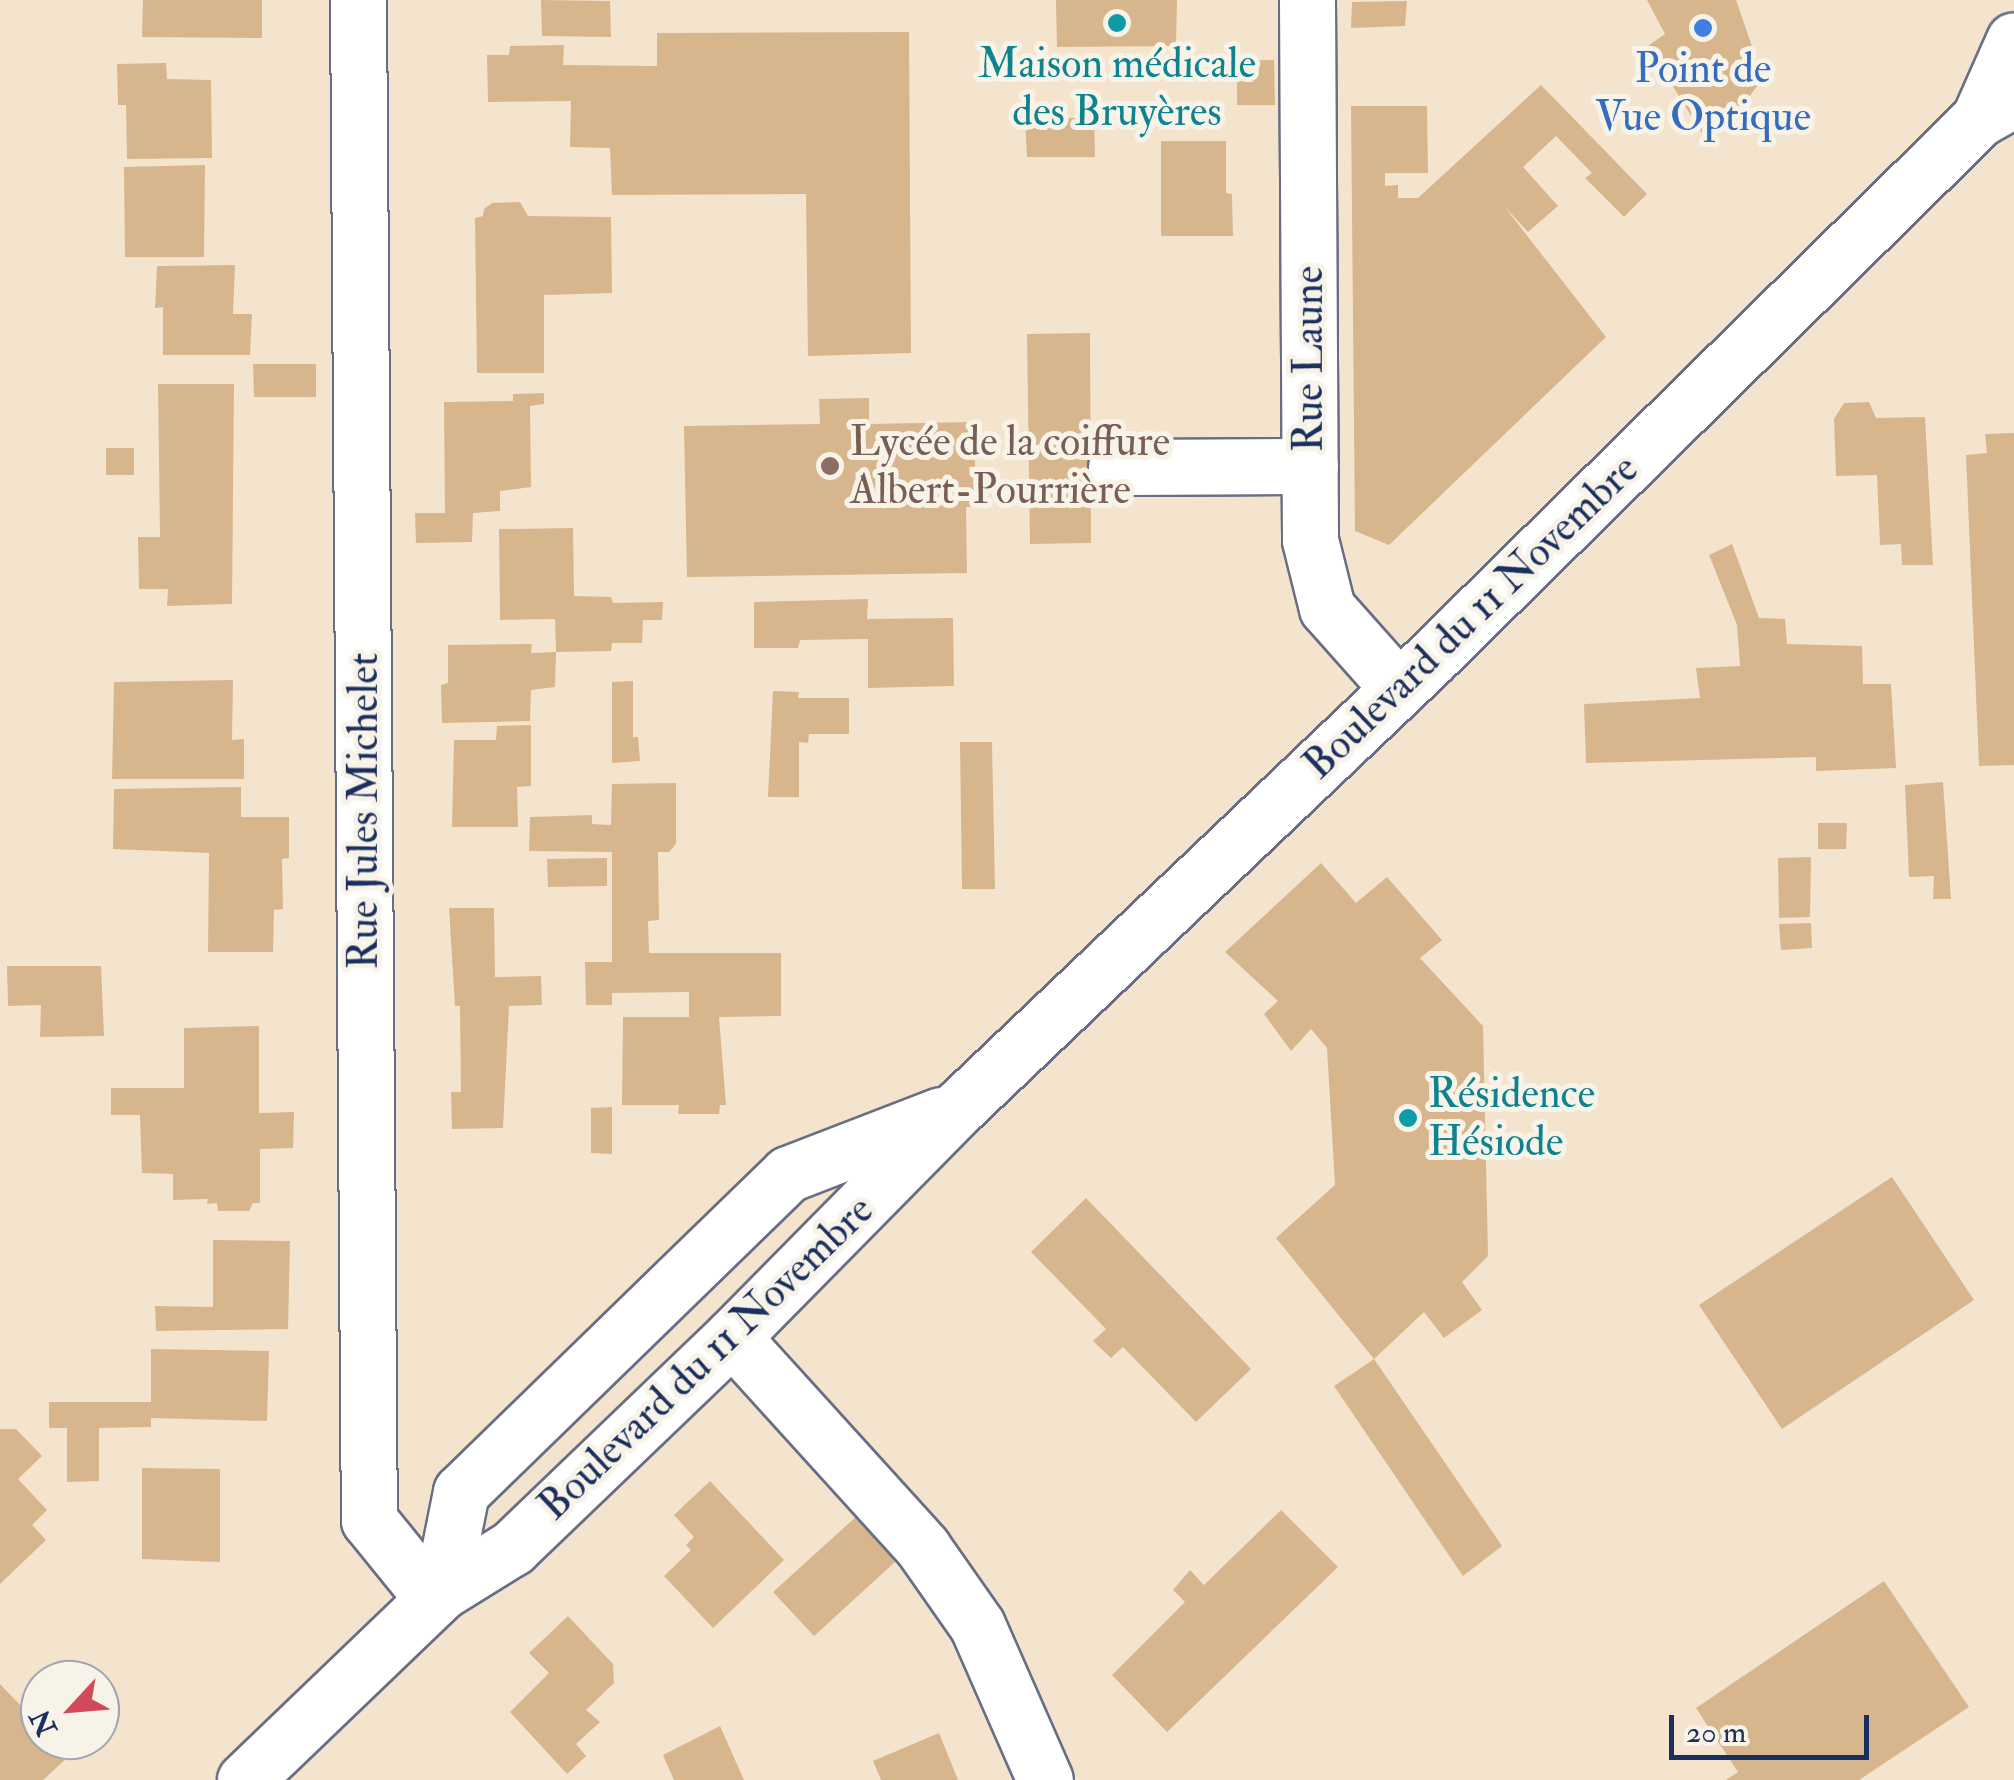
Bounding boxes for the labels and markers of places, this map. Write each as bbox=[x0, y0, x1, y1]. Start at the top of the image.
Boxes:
marker: Maison médicale des Bruyères bbox=[1106, 12, 1128, 34]
marker: Point de Vue Optique bbox=[1692, 17, 1714, 39]
place label: Maison médicale des Bruyères bbox=[978, 39, 1256, 138]
place label: Point de Vue Optique bbox=[1595, 44, 1811, 142]
place label: Lycée de la coiffure Albert-Pourrière bbox=[850, 417, 1170, 516]
marker: Lycée de la coiffure Albert-Pourrière bbox=[819, 455, 841, 477]
place label: Résidence Hésiode bbox=[1428, 1069, 1595, 1168]
marker: Résidence Hésiode bbox=[1397, 1107, 1419, 1129]

